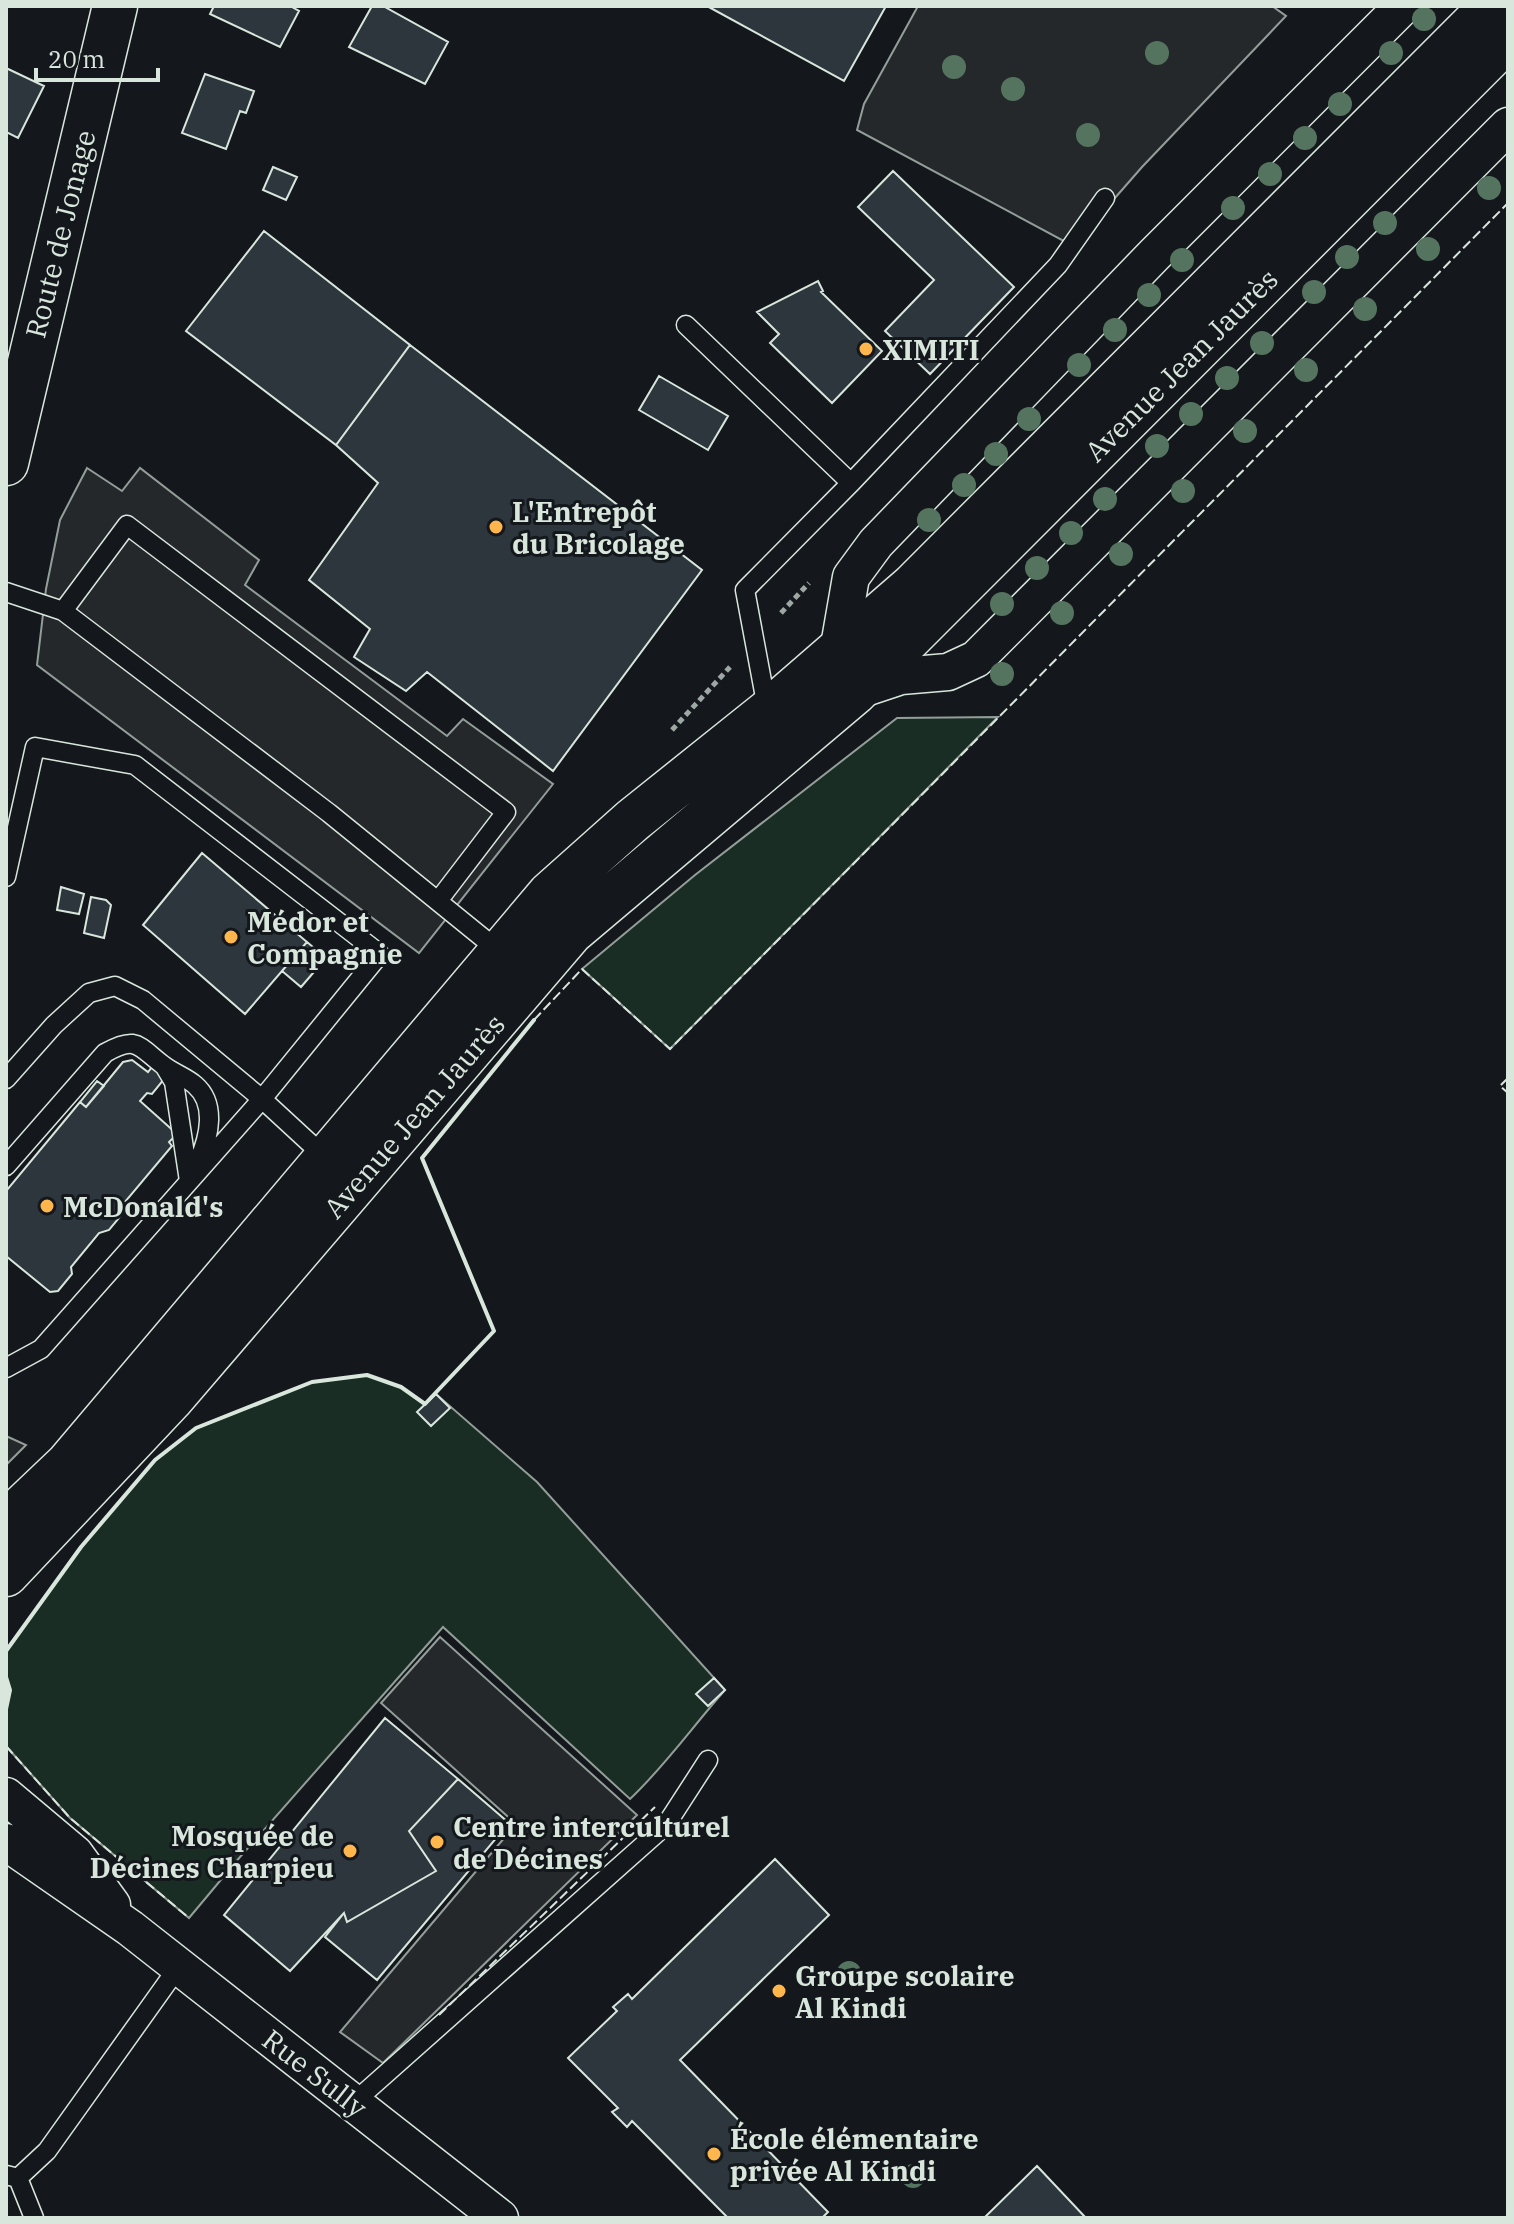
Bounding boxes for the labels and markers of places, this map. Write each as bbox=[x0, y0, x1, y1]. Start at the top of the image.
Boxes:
place label: XIMITI bbox=[882, 331, 980, 368]
marker: XIMITI bbox=[857, 340, 875, 358]
place label: L'Entrepôt du Bricolage bbox=[512, 493, 685, 562]
marker: L'Entrepôt du Bricolage bbox=[487, 518, 505, 536]
place label: Médor et Compagnie bbox=[247, 903, 403, 972]
marker: Médor et Compagnie bbox=[222, 928, 240, 946]
place label: McDonald's bbox=[63, 1188, 224, 1225]
marker: McDonald's bbox=[38, 1197, 56, 1215]
place label: Centre interculturel de Décines bbox=[453, 1808, 730, 1877]
place label: Mosquée de Décines Charpieu bbox=[90, 1817, 334, 1886]
marker: Centre interculturel de Décines bbox=[428, 1833, 446, 1851]
marker: Mosquée de Décines Charpieu bbox=[341, 1842, 359, 1860]
place label: Groupe scolaire Al Kindi bbox=[795, 1957, 1015, 2026]
marker: Groupe scolaire Al Kindi bbox=[770, 1982, 788, 2000]
place label: École élémentaire privée Al Kindi bbox=[730, 2120, 979, 2189]
marker: École élémentaire privée Al Kindi bbox=[705, 2145, 723, 2163]

